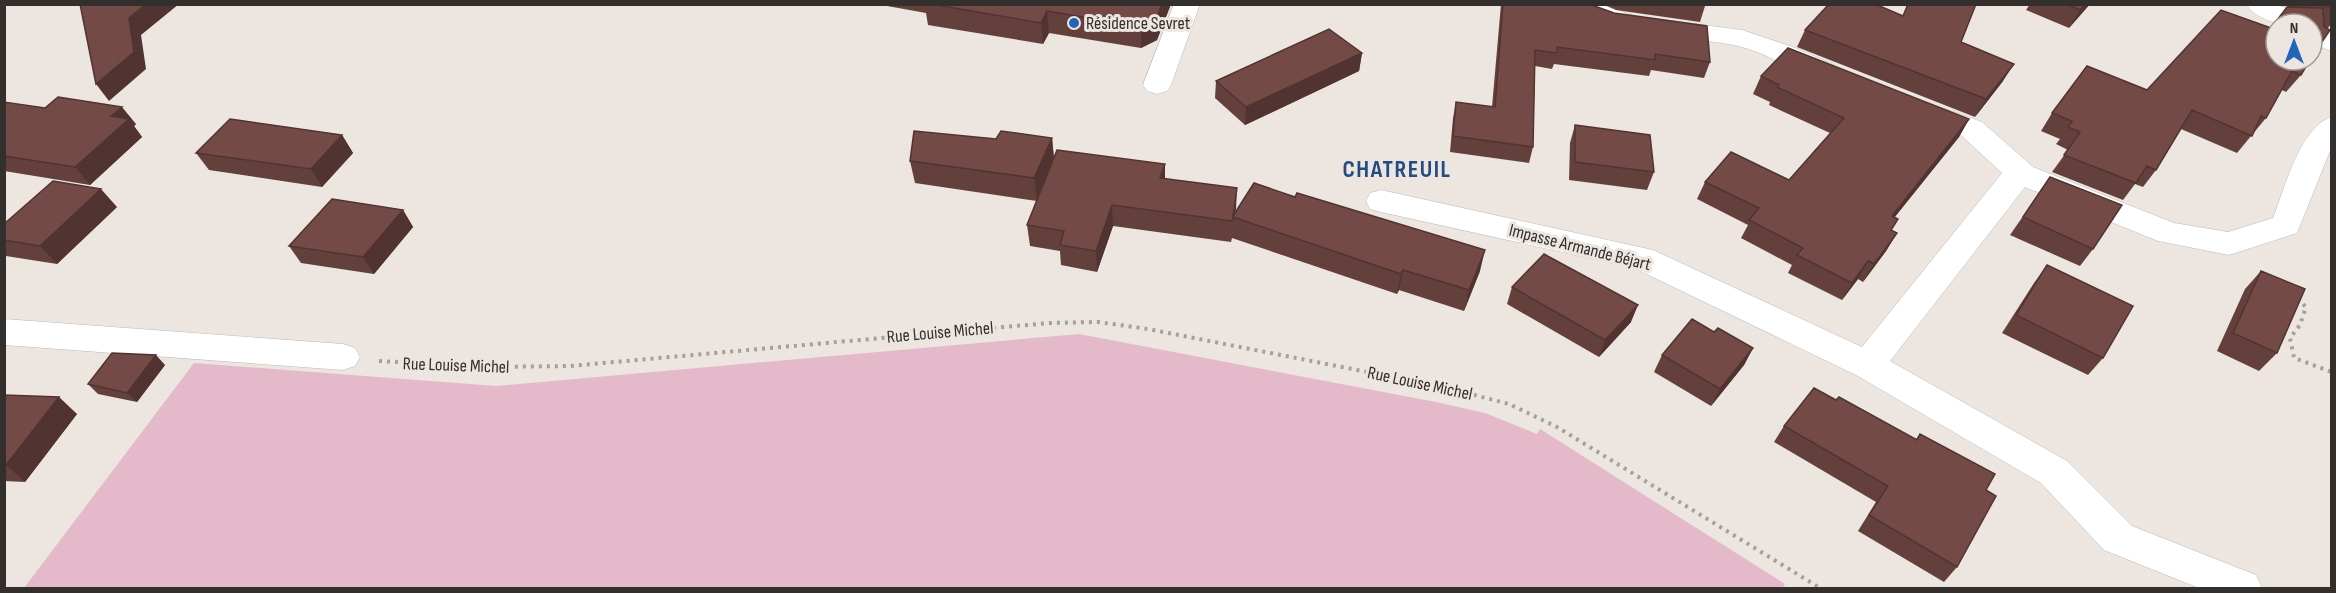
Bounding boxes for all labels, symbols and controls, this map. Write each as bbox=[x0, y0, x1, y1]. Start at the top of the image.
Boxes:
north arrow bbox=[2264, 12, 2324, 72]
place label: Résidence Sevret bbox=[1086, 13, 1191, 34]
marker: Résidence Sevret bbox=[1067, 16, 1081, 30]
text: N bbox=[2290, 19, 2298, 38]
district label: CHATREUIL bbox=[1343, 155, 1451, 184]
street label: Impasse Armande Béjart bbox=[1507, 220, 1654, 275]
street label: Rue Louise Michel bbox=[886, 317, 994, 348]
street label: Rue Louise Michel bbox=[402, 353, 510, 378]
street label: Rue Louise Michel bbox=[1365, 362, 1474, 405]

